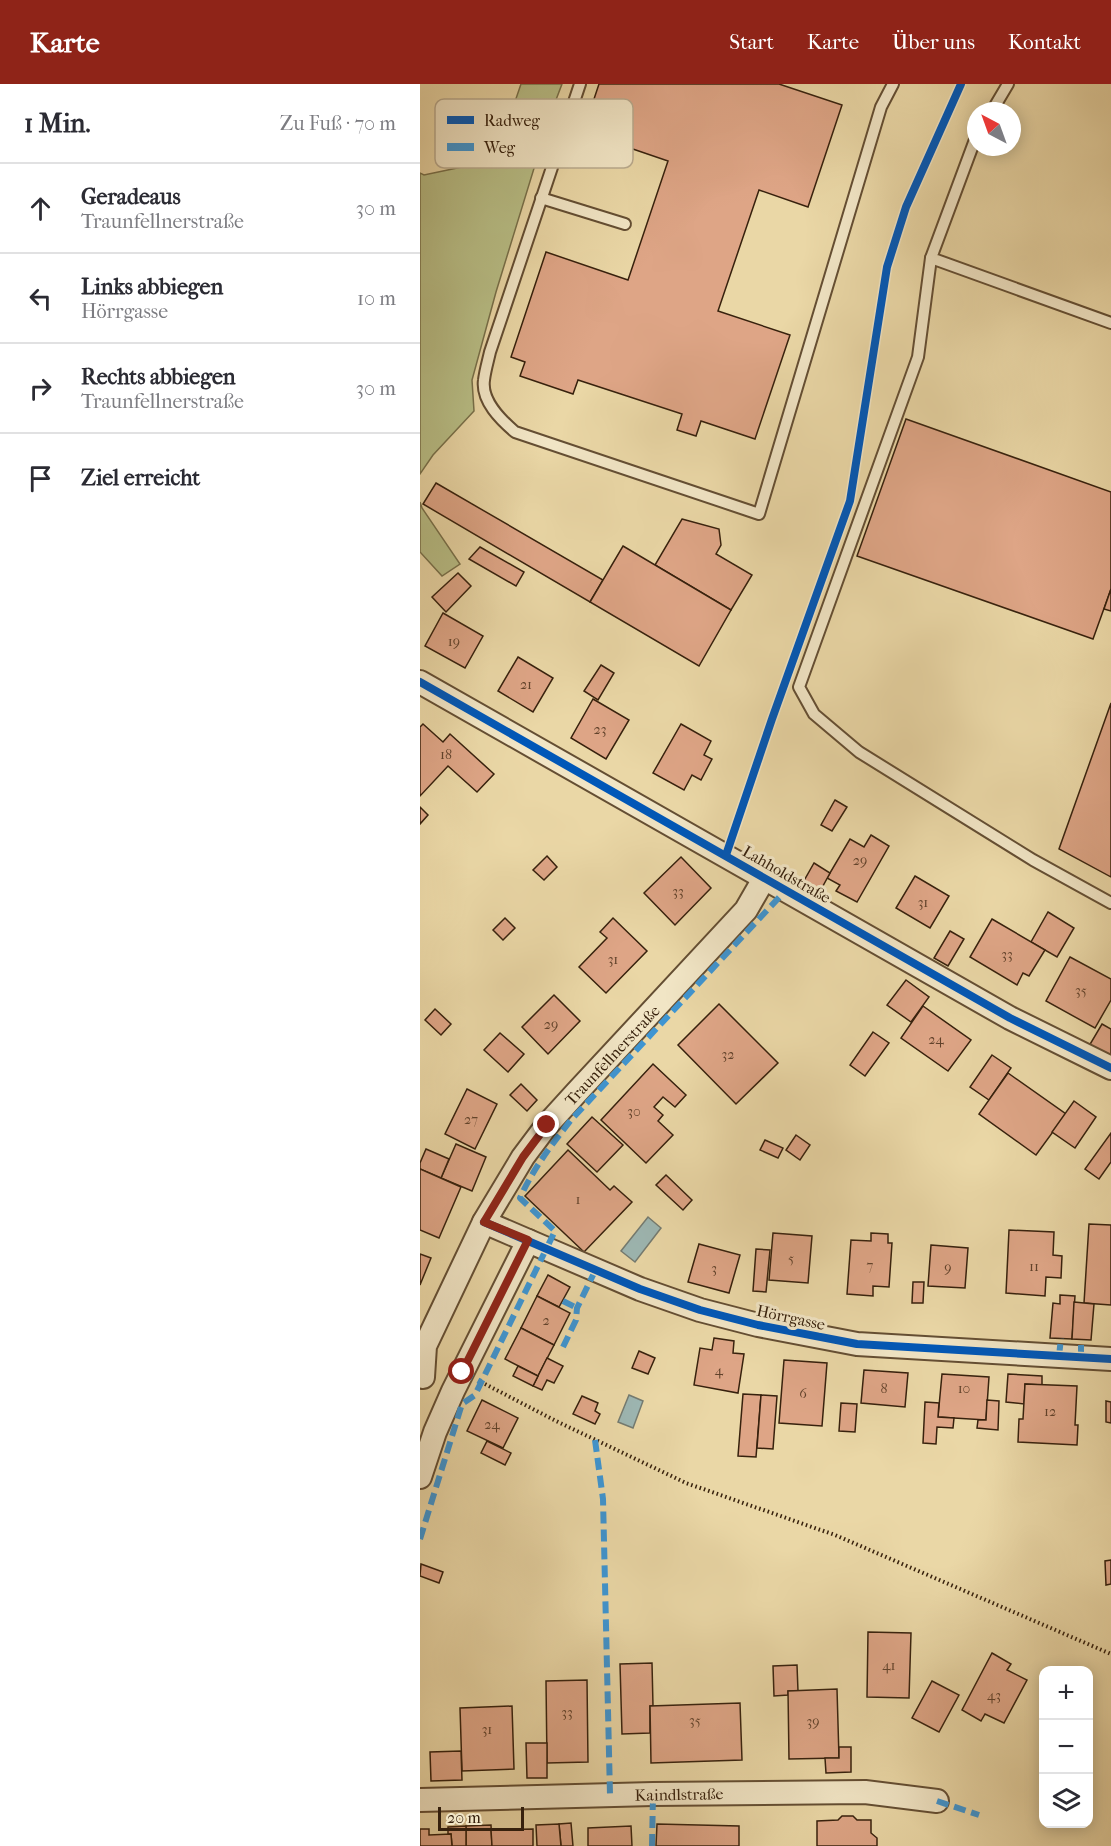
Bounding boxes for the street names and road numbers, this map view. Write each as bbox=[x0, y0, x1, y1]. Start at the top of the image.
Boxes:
street label: Lahholdstraße bbox=[739, 842, 834, 907]
street label: Traunfellnerstraße bbox=[561, 1001, 664, 1109]
street label: Hörrgasse bbox=[755, 1301, 827, 1334]
street label: Kaindlstraße bbox=[634, 1784, 724, 1805]

